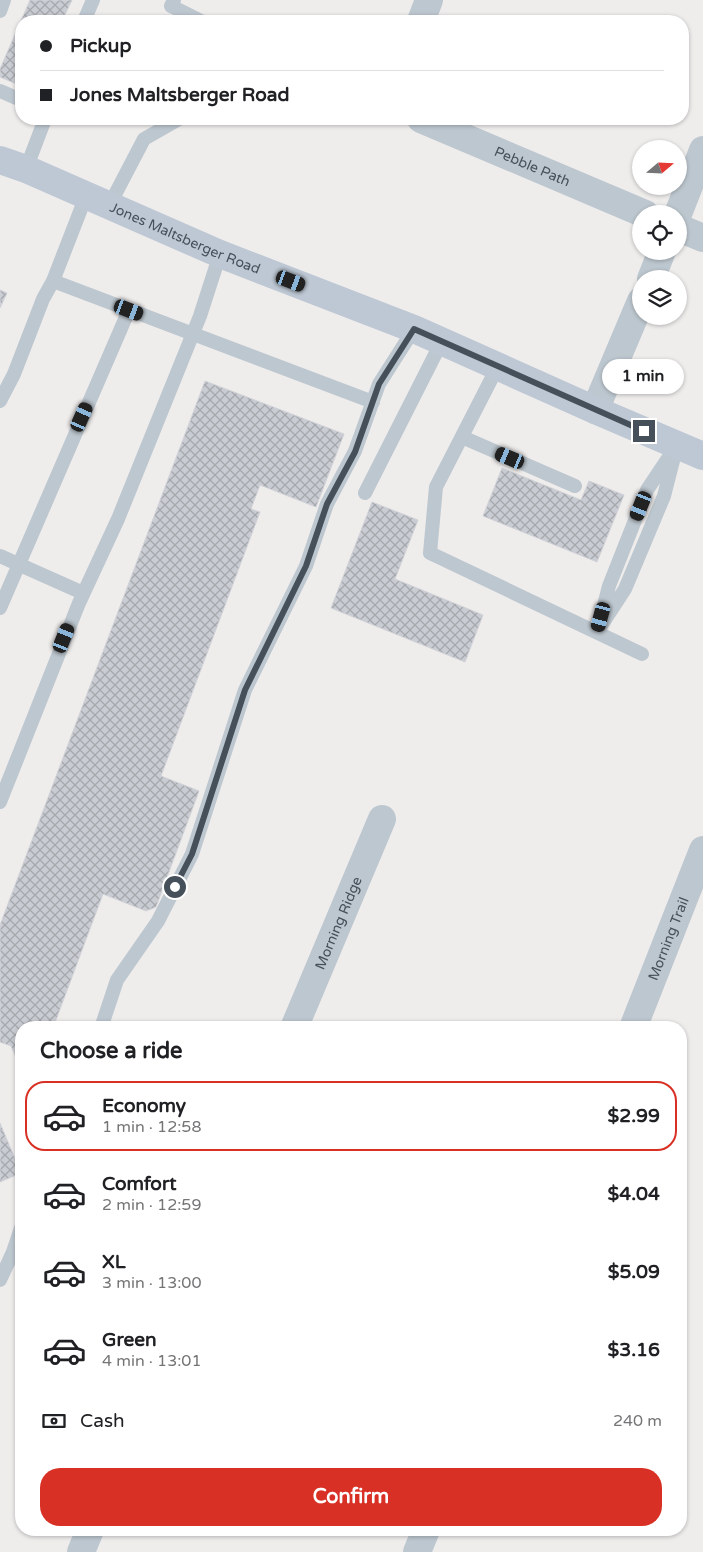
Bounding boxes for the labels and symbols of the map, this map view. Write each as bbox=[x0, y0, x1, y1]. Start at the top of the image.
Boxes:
north arrow bbox=[632, 140, 688, 195]
street label: Pebble Path bbox=[492, 143, 573, 190]
street label: Jones Maltsberger Road bbox=[107, 199, 263, 278]
car bbox=[274, 269, 307, 293]
car bbox=[112, 298, 145, 322]
callout: 1 min bbox=[603, 358, 685, 394]
car bbox=[69, 400, 94, 434]
route end bbox=[633, 420, 655, 442]
car bbox=[493, 445, 526, 471]
car bbox=[628, 489, 653, 523]
car bbox=[589, 601, 612, 633]
car bbox=[51, 621, 76, 655]
street label: Morning Ridge bbox=[312, 874, 366, 972]
route start bbox=[164, 876, 186, 898]
street label: Morning Trail bbox=[645, 895, 693, 983]

